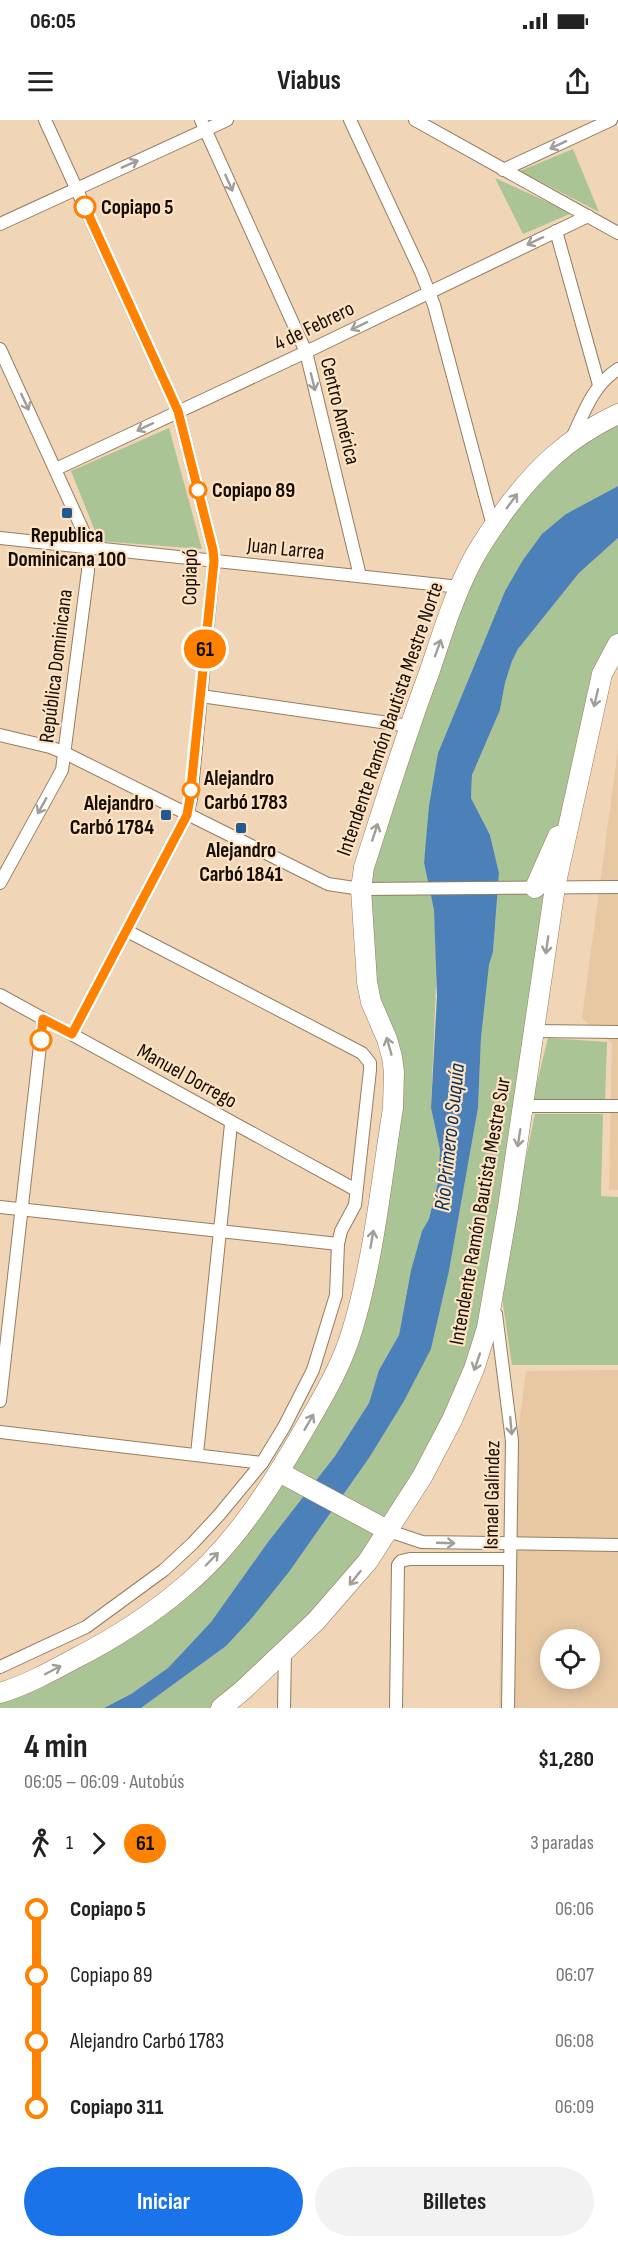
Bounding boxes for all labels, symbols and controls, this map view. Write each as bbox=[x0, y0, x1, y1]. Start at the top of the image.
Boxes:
text: 06:05 bbox=[30, 8, 76, 35]
icon: menu bbox=[24, 65, 57, 98]
text: Viabus bbox=[277, 65, 341, 97]
icon: share bbox=[561, 65, 594, 98]
one-way arrow bbox=[549, 139, 567, 151]
one-way arrow bbox=[120, 158, 138, 170]
one-way arrow bbox=[225, 174, 236, 192]
place label: Copiapo 5 bbox=[101, 195, 173, 220]
marker: Copiapo 5 bbox=[74, 196, 96, 218]
one-way arrow bbox=[526, 235, 544, 247]
street label: 4 de Febrero bbox=[270, 296, 358, 356]
one-way arrow bbox=[351, 320, 369, 332]
street label: Centro América bbox=[315, 355, 365, 467]
one-way arrow bbox=[307, 372, 319, 391]
one-way arrow bbox=[19, 392, 31, 410]
one-way arrow bbox=[136, 421, 154, 433]
place label: Copiapo 89 bbox=[212, 478, 295, 503]
marker: Copiapo 89 bbox=[189, 481, 207, 499]
one-way arrow bbox=[505, 493, 518, 509]
marker: Republica Dominicana 100 bbox=[60, 506, 74, 520]
place label: Republica Dominicana 100 bbox=[8, 523, 126, 572]
street label: Juan Larrea bbox=[245, 532, 326, 565]
street label: Copiapó bbox=[177, 548, 203, 606]
street label: Intendente Ramón Bautista Mestre Norte bbox=[331, 579, 449, 859]
street label: República Dominicana bbox=[34, 588, 78, 744]
line badge: 61 bbox=[178, 630, 232, 668]
text: 61 bbox=[196, 637, 214, 662]
one-way arrow bbox=[433, 639, 444, 658]
one-way arrow bbox=[590, 688, 601, 707]
place label: Alejandro Carbó 1783 bbox=[203, 766, 288, 815]
marker: Alejandro Carbó 1783 bbox=[182, 781, 200, 799]
place label: Alejandro Carbó 1784 bbox=[70, 791, 154, 840]
one-way arrow bbox=[36, 797, 48, 814]
marker: Alejandro Carbó 1784 bbox=[159, 808, 173, 822]
marker: Alejandro Carbó 1841 bbox=[234, 821, 248, 835]
one-way arrow bbox=[370, 823, 381, 842]
place label: Alejandro Carbó 1841 bbox=[199, 838, 283, 887]
one-way arrow bbox=[542, 935, 553, 955]
unlabelled marker bbox=[30, 1029, 52, 1051]
one-way arrow bbox=[383, 1037, 394, 1056]
street label: Manuel Dorrego bbox=[133, 1038, 241, 1114]
water label: Río Primero o Suquía bbox=[429, 1062, 471, 1212]
street label: Intendente Ramón Bautista Mestre Sur bbox=[444, 1075, 516, 1347]
one-way arrow bbox=[514, 1128, 525, 1148]
one-way arrow bbox=[367, 1230, 378, 1250]
one-way arrow bbox=[470, 1352, 481, 1371]
one-way arrow bbox=[303, 1414, 315, 1431]
one-way arrow bbox=[506, 1415, 517, 1435]
street label: Ismael Galíndez bbox=[479, 1440, 505, 1550]
one-way arrow bbox=[435, 1537, 455, 1548]
one-way arrow bbox=[205, 1551, 219, 1566]
one-way arrow bbox=[348, 1570, 361, 1586]
map controls bbox=[540, 1629, 600, 1689]
button: locate bbox=[540, 1629, 600, 1689]
one-way arrow bbox=[44, 1664, 62, 1675]
text: 4 min bbox=[24, 1727, 88, 1767]
text: $1,280 bbox=[538, 1746, 594, 1773]
text: 06:05 – 06:09 · Autobús bbox=[24, 1770, 184, 1794]
icon: walk bbox=[24, 1827, 57, 1860]
icon: forward bbox=[82, 1827, 115, 1860]
text: 1 bbox=[66, 1831, 73, 1855]
text: 61 bbox=[136, 1831, 154, 1856]
text: 3 paradas bbox=[530, 1831, 594, 1855]
text: Copiapo 5 bbox=[70, 1896, 146, 1923]
text: 06:06 bbox=[555, 1897, 594, 1921]
text: Copiapo 89 bbox=[70, 1962, 152, 1989]
text: 06:07 bbox=[556, 1963, 594, 1987]
text: Alejandro Carbó 1783 bbox=[70, 2028, 224, 2055]
text: 06:08 bbox=[555, 2029, 594, 2053]
text: Copiapo 311 bbox=[70, 2094, 163, 2121]
text: 06:09 bbox=[555, 2095, 594, 2119]
button: Iniciar bbox=[24, 2167, 303, 2236]
button: Billetes bbox=[315, 2167, 594, 2236]

